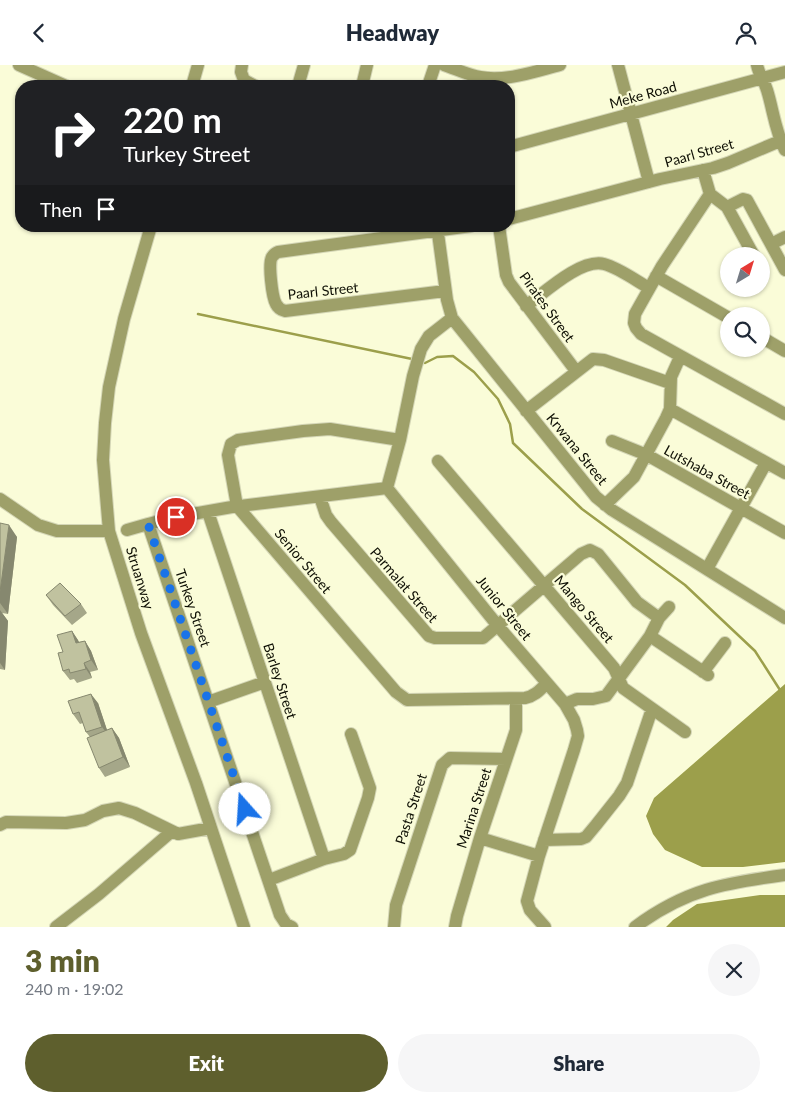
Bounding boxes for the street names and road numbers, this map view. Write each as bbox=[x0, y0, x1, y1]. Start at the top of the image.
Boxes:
street label: Meke Road bbox=[607, 77, 678, 112]
street label: Paarl Street bbox=[662, 135, 735, 170]
street label: Pirates Street bbox=[516, 268, 579, 345]
street label: Paarl Street bbox=[287, 278, 359, 303]
street label: Krwana Street bbox=[543, 409, 612, 488]
street label: Lutshaba Street bbox=[661, 441, 753, 502]
street label: Senior Street bbox=[271, 525, 335, 597]
street label: Parmalat Street bbox=[367, 543, 442, 626]
street label: Struanway bbox=[123, 544, 158, 612]
street label: Turkey Street bbox=[172, 567, 215, 649]
street label: Mango Street bbox=[551, 571, 618, 646]
street label: Junior Street bbox=[473, 572, 536, 643]
street label: Barley Street bbox=[260, 641, 301, 721]
street label: Marina Street bbox=[453, 766, 494, 850]
street label: Pasta Street bbox=[391, 771, 430, 846]

